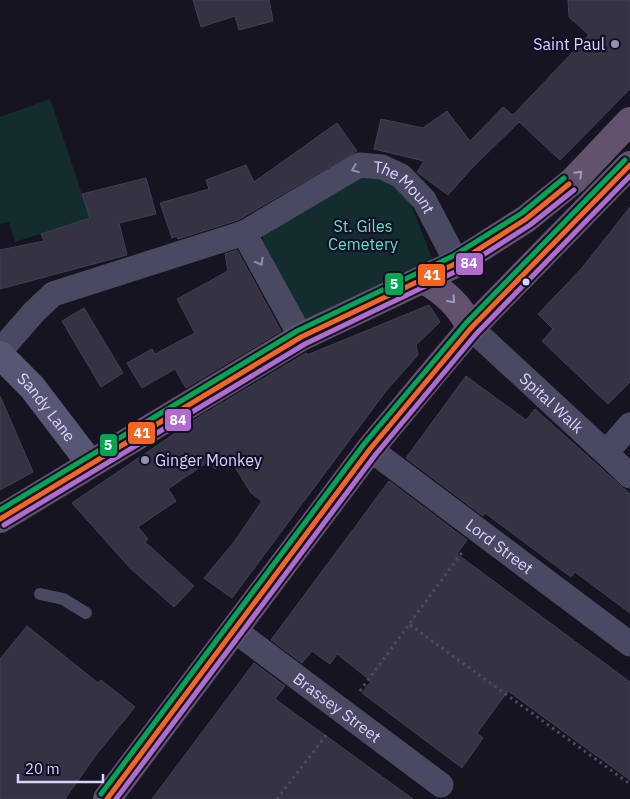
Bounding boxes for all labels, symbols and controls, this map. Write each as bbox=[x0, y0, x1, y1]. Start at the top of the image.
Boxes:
place label: Saint Paul bbox=[533, 34, 605, 54]
marker: Saint Paul bbox=[609, 38, 621, 50]
street label: The Mount bbox=[373, 156, 439, 217]
one-way arrow bbox=[351, 163, 360, 173]
one-way arrow bbox=[573, 171, 582, 180]
park label: St. Giles Cemetery bbox=[328, 216, 398, 254]
line badge: 84 bbox=[455, 252, 484, 276]
text: 84 bbox=[461, 254, 477, 272]
one-way arrow bbox=[254, 257, 264, 266]
line badge: 41 bbox=[417, 263, 446, 287]
text: 41 bbox=[424, 266, 441, 284]
line badge: 5 bbox=[384, 272, 404, 296]
text: 5 bbox=[390, 275, 398, 293]
unlabelled marker bbox=[521, 277, 531, 287]
one-way arrow bbox=[446, 294, 455, 303]
street label: Sandy Lane bbox=[13, 368, 80, 446]
street label: Spital Walk bbox=[515, 368, 588, 438]
line badge: 84 bbox=[164, 408, 192, 432]
text: 84 bbox=[170, 411, 186, 429]
line badge: 41 bbox=[127, 421, 156, 445]
text: 41 bbox=[134, 424, 151, 442]
line badge: 5 bbox=[99, 433, 118, 457]
text: 5 bbox=[104, 436, 112, 454]
place label: Ginger Monkey bbox=[155, 450, 262, 470]
marker: Ginger Monkey bbox=[139, 454, 151, 466]
street label: Lord Street bbox=[462, 514, 537, 578]
street label: Brassey Street bbox=[289, 668, 385, 747]
scale bar bbox=[18, 752, 102, 784]
text: 20 m bbox=[25, 759, 60, 778]

